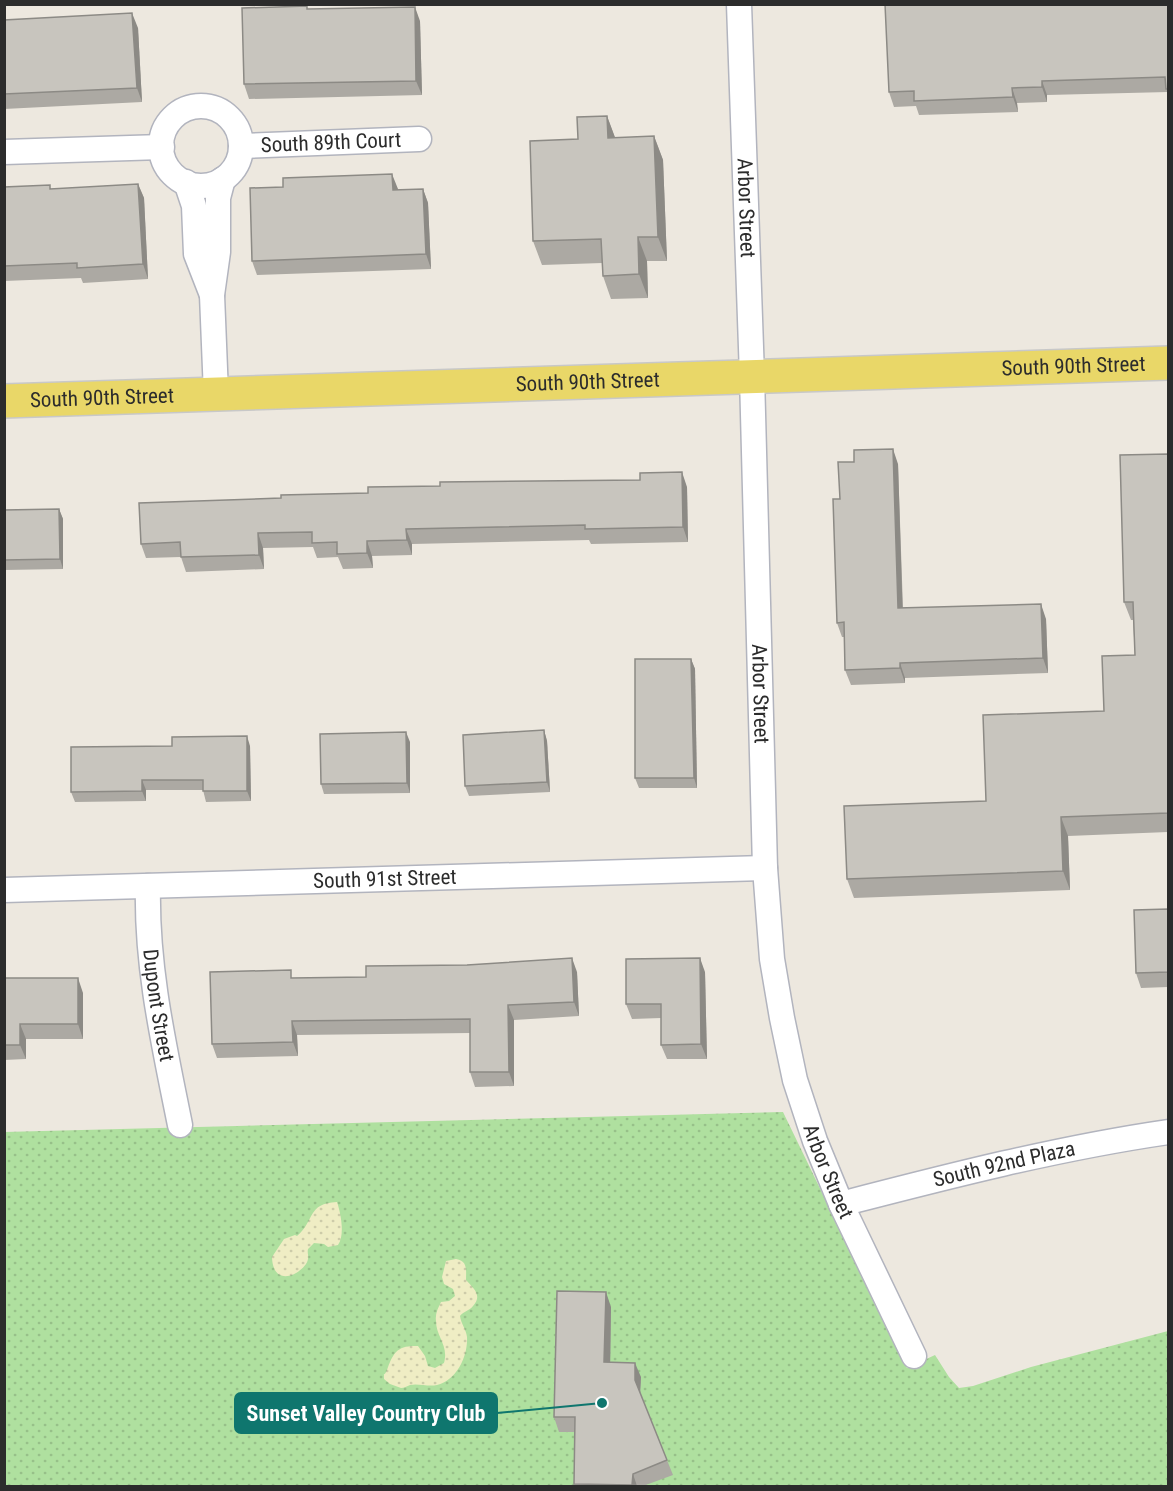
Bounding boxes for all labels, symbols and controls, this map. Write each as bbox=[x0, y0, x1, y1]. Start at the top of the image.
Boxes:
street label: South 89th Court bbox=[260, 128, 402, 157]
street label: Arbor Street bbox=[732, 158, 760, 258]
street label: South 90th Street bbox=[1001, 352, 1146, 380]
street label: South 90th Street bbox=[515, 368, 660, 396]
street label: South 90th Street bbox=[30, 383, 174, 412]
street label: Arbor Street bbox=[747, 643, 774, 744]
street label: South 91st Street bbox=[313, 865, 457, 893]
street label: Dupont Street bbox=[138, 948, 179, 1064]
street label: Arbor Street bbox=[798, 1121, 858, 1222]
street label: South 92nd Plaza bbox=[931, 1136, 1077, 1192]
callout: Sunset Valley Country Club bbox=[235, 1393, 497, 1433]
text: Sunset Valley Country Club bbox=[247, 1401, 485, 1426]

